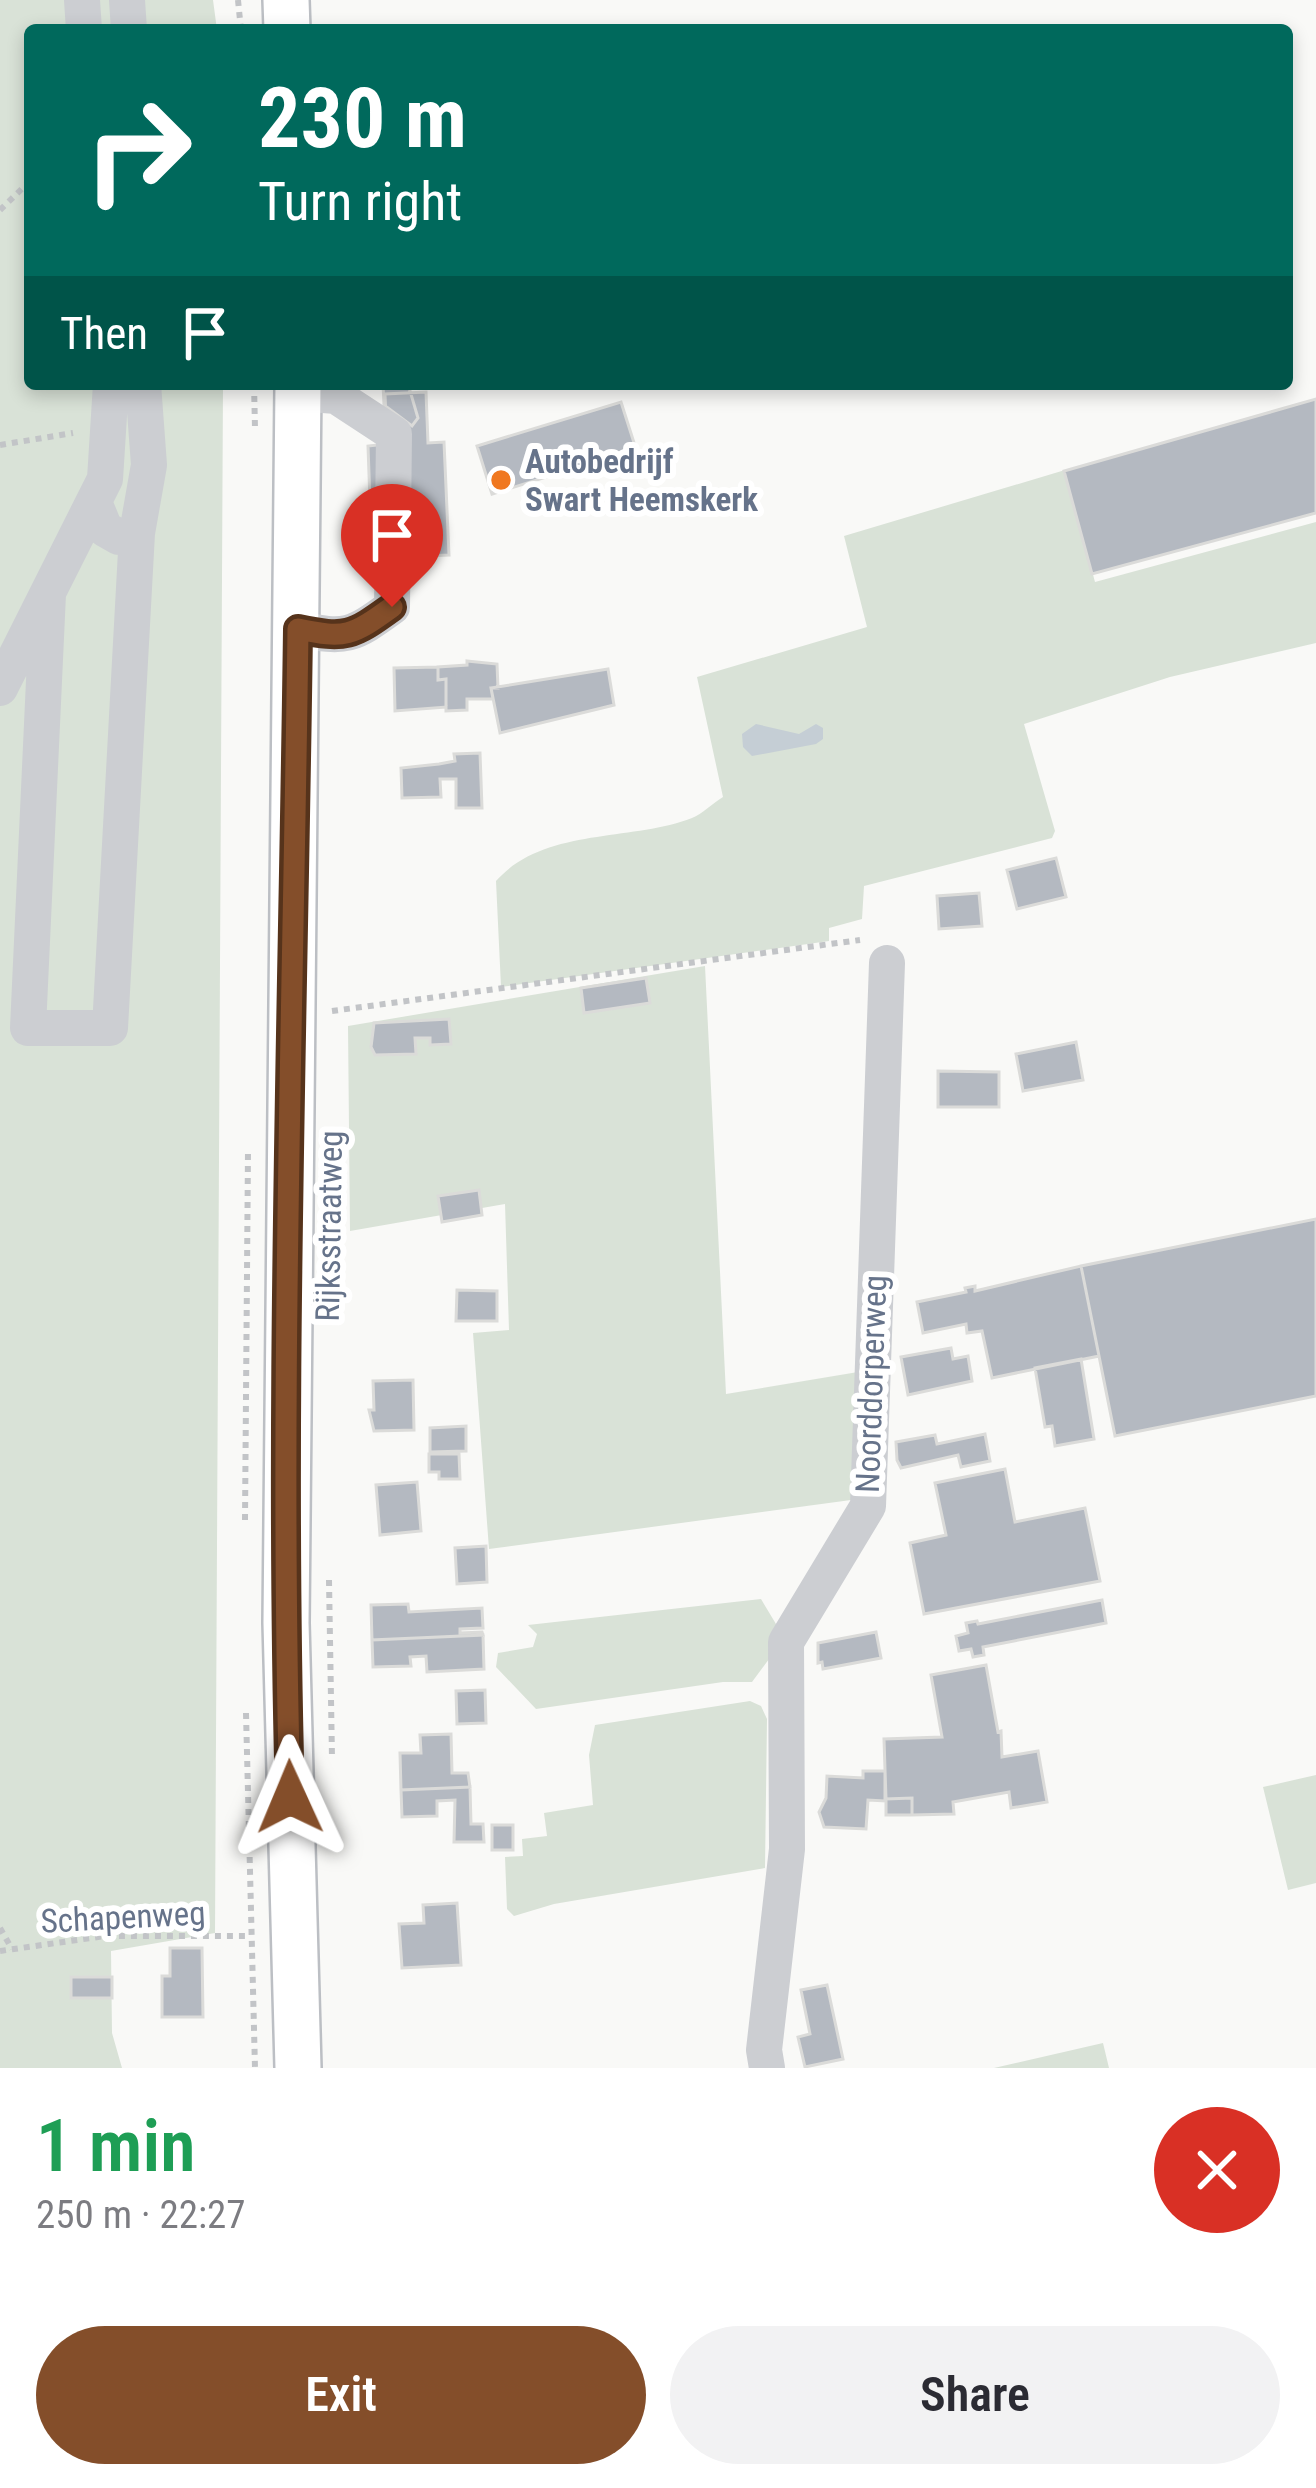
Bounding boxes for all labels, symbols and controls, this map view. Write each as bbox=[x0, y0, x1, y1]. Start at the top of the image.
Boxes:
text: 230 m bbox=[258, 69, 467, 168]
icon: right bbox=[60, 72, 216, 228]
text: Turn right bbox=[258, 170, 462, 233]
icon: arrive bbox=[172, 300, 238, 366]
text: Then bbox=[60, 307, 148, 360]
place label: Autobedrijf Swart Heemskerk bbox=[525, 442, 758, 519]
marker: Autobedrijf Swart Heemskerk bbox=[488, 467, 514, 493]
pin bbox=[341, 484, 443, 607]
icon: arrive bbox=[359, 502, 425, 568]
street label: Rijksstraatweg bbox=[308, 1130, 350, 1322]
street label: Noorddorperweg bbox=[848, 1274, 894, 1494]
position arrow bbox=[227, 1734, 353, 1860]
street label: Schapenweg bbox=[40, 1893, 206, 1941]
text: 1 min bbox=[36, 2104, 195, 2189]
button: close bbox=[1154, 2107, 1280, 2233]
text: 250 m · 22:27 bbox=[36, 2192, 246, 2238]
button: Exit bbox=[36, 2326, 646, 2464]
button: Share bbox=[670, 2326, 1280, 2464]

